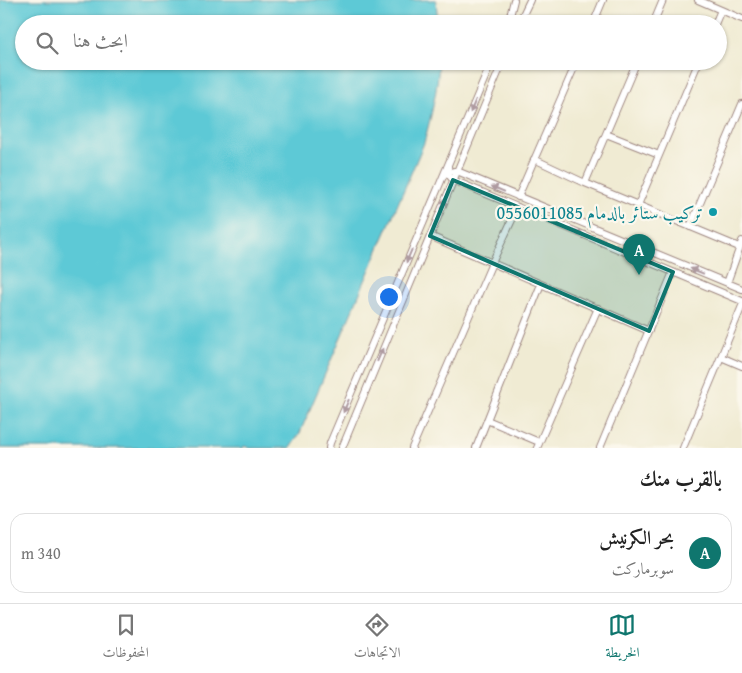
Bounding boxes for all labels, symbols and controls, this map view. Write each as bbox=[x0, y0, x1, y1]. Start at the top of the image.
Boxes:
search box bbox=[15, 15, 727, 70]
text: ابحث هنا bbox=[73, 26, 128, 54]
icon: search bbox=[33, 29, 61, 57]
one-way arrow bbox=[468, 99, 476, 113]
one-way arrow bbox=[491, 184, 505, 192]
one-way arrow bbox=[440, 198, 448, 212]
place label: تركيب ستائر بالدمام 0556011085 bbox=[496, 199, 703, 229]
marker: تركيب ستائر بالدمام 0556011085 bbox=[707, 206, 719, 218]
one-way arrow bbox=[570, 228, 585, 236]
pin: A bbox=[623, 234, 655, 275]
one-way arrow bbox=[405, 249, 413, 263]
one-way arrow bbox=[690, 266, 704, 274]
your location bbox=[376, 284, 402, 310]
one-way arrow bbox=[377, 347, 385, 362]
one-way arrow bbox=[342, 398, 350, 413]
text: بالقرب منك bbox=[640, 463, 722, 494]
text: بحر الكرنيش bbox=[599, 523, 674, 551]
text: 340 m bbox=[21, 541, 61, 565]
text: A bbox=[700, 541, 710, 565]
text: سوبرماركت bbox=[612, 556, 674, 580]
tab: المحفوظات bbox=[103, 611, 149, 666]
tab: الاتجاهات bbox=[354, 611, 400, 666]
tab: الخريطة bbox=[605, 611, 640, 666]

